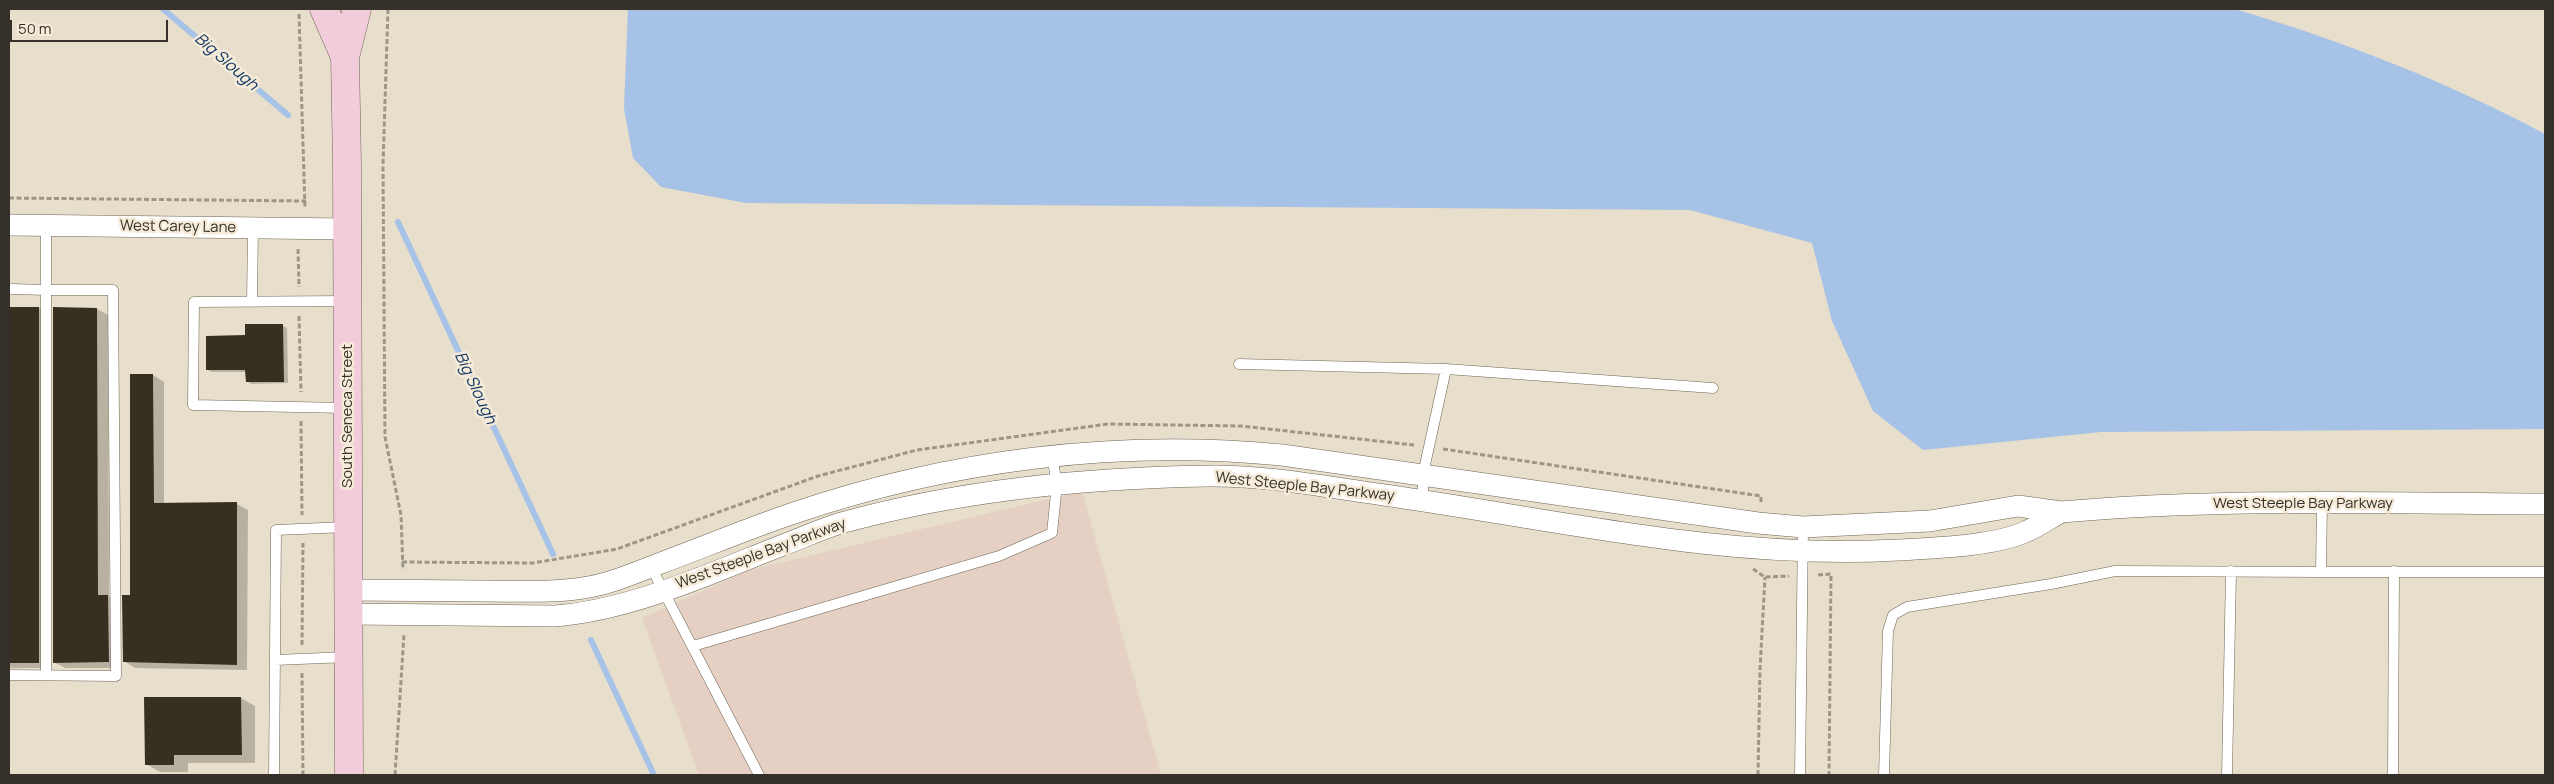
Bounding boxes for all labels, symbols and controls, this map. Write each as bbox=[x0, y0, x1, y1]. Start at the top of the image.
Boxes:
scale bar bbox=[12, 10, 170, 42]
text: 50 m bbox=[18, 18, 52, 39]
water label: Big Slough bbox=[190, 29, 262, 95]
street label: West Carey Lane bbox=[120, 217, 236, 237]
street label: South Seneca Street bbox=[339, 344, 357, 488]
water label: Big Slough bbox=[450, 349, 500, 427]
street label: West Steeple Bay Parkway bbox=[1215, 469, 1395, 505]
street label: West Steeple Bay Parkway bbox=[2213, 495, 2393, 513]
street label: West Steeple Bay Parkway bbox=[673, 515, 849, 593]

